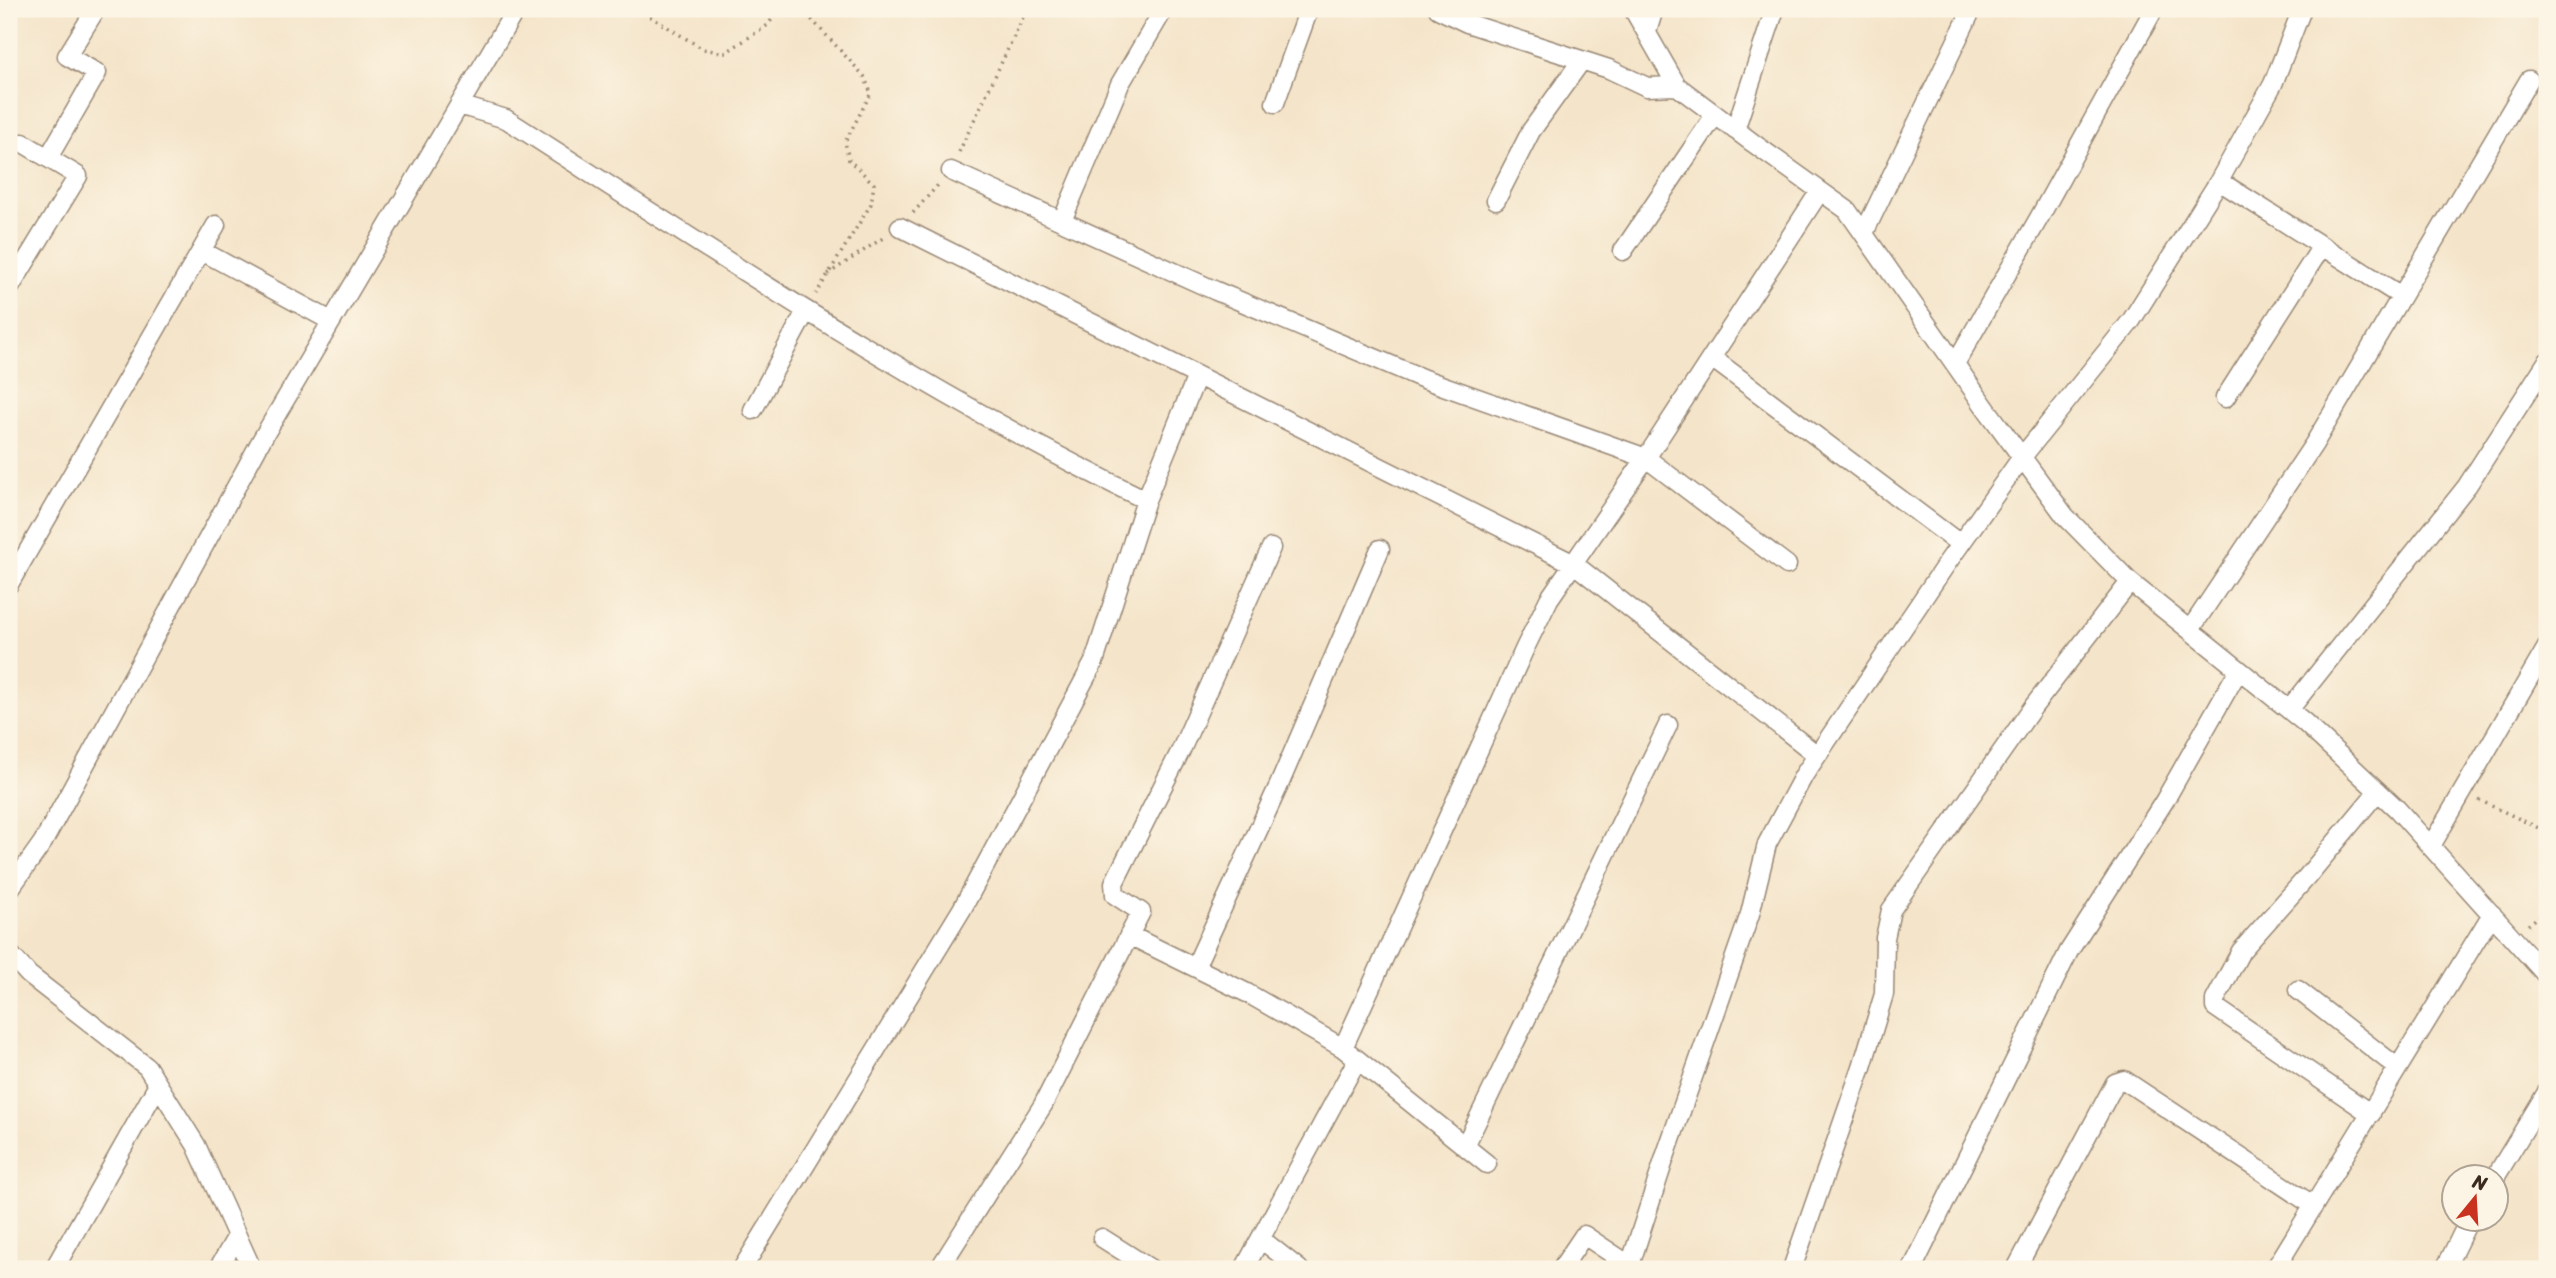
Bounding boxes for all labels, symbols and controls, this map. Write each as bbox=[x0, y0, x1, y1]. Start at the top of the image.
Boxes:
north arrow bbox=[2440, 1162, 2510, 1232]
text: N bbox=[2468, 1164, 2492, 1200]

